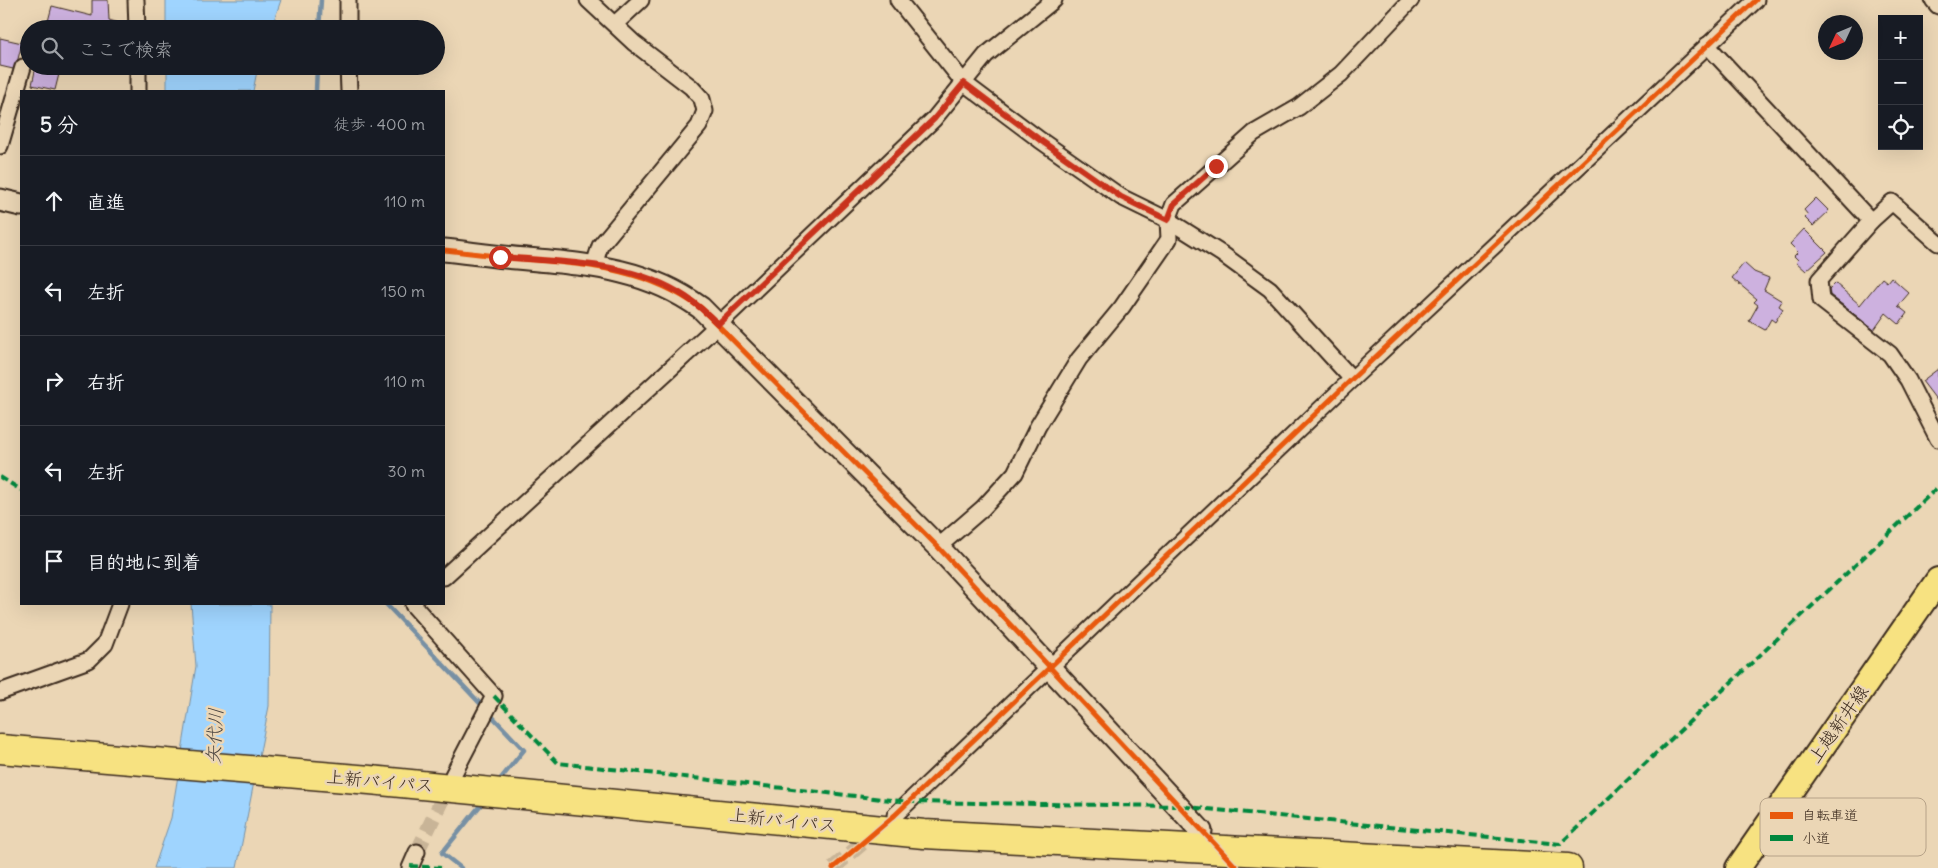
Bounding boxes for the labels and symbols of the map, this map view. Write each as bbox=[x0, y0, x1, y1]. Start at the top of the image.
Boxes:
north arrow bbox=[1818, 15, 1863, 60]
route end bbox=[1205, 155, 1228, 178]
route start bbox=[489, 246, 512, 269]
street label: 上越新井線 bbox=[1803, 681, 1873, 767]
water label: 矢代川 bbox=[201, 707, 227, 765]
street label: 上新バイパス bbox=[325, 765, 435, 797]
legend bbox=[1760, 798, 1926, 856]
street label: 上新バイパス bbox=[728, 803, 838, 837]
text: 自転車道 bbox=[1802, 806, 1858, 824]
text: 小道 bbox=[1802, 829, 1830, 847]

